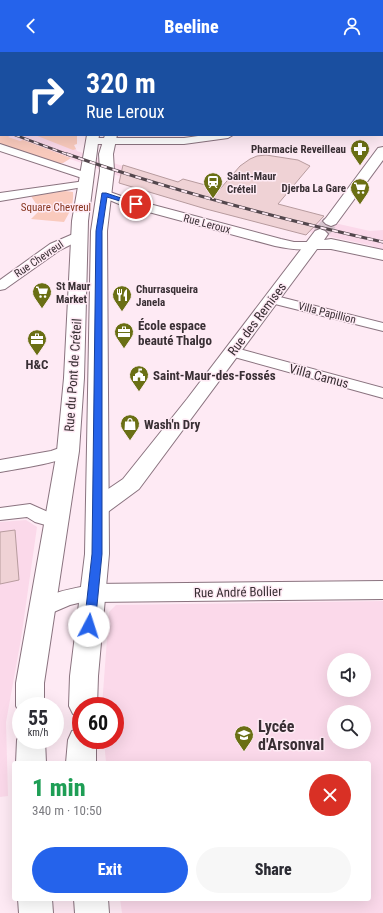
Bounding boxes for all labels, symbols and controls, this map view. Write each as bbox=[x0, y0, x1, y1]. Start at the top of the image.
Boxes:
icon: back bbox=[20, 15, 42, 37]
icon: person bbox=[341, 15, 363, 37]
text: Beeline bbox=[164, 16, 219, 37]
text: 320 m bbox=[86, 67, 156, 100]
icon: right bbox=[20, 68, 72, 120]
text: Rue Leroux bbox=[86, 101, 165, 122]
pharmacy icon: Pharmacie Reveilleau bbox=[349, 138, 371, 166]
place label: Pharmacie Reveilleau bbox=[251, 143, 346, 156]
place label: Saint-Maur Créteil bbox=[227, 170, 277, 196]
station icon: Saint-Maur Créteil bbox=[202, 171, 224, 199]
supermarket icon: Djerba La Gare bbox=[349, 177, 371, 205]
place label: Djerba La Gare bbox=[282, 182, 346, 195]
pin bbox=[119, 187, 153, 221]
icon: arrive bbox=[125, 193, 147, 215]
park label: Square Chevreul bbox=[21, 201, 91, 214]
street label: Rue Leroux bbox=[182, 211, 232, 237]
street label: Rue Chevreul bbox=[12, 238, 66, 280]
place label: St Maur Market bbox=[56, 280, 91, 306]
street label: Rue des Remises bbox=[225, 280, 289, 358]
supermarket icon: St Maur Market bbox=[31, 281, 53, 309]
place label: Churrasqueira Janela bbox=[136, 283, 198, 309]
restaurant icon: Churrasqueira Janela bbox=[111, 284, 133, 312]
street label: Villa Papillion bbox=[297, 300, 357, 326]
street label: Rue du Pont de Créteil bbox=[62, 318, 84, 432]
place label: École espace beauté Thalgo bbox=[138, 318, 212, 348]
office icon: École espace beauté Thalgo bbox=[113, 321, 135, 349]
office icon: H&C bbox=[26, 328, 48, 356]
place label: H&C bbox=[26, 357, 49, 372]
street label: Villa Camus bbox=[288, 361, 350, 391]
public building icon: Saint-Maur-des-Fossés bbox=[128, 364, 150, 392]
place label: Saint-Maur-des-Fossés bbox=[153, 368, 276, 383]
shop icon: Wash'n Dry bbox=[119, 413, 141, 441]
place label: Wash'n Dry bbox=[144, 417, 201, 432]
street label: Rue André Bollier bbox=[194, 584, 282, 600]
position arrow bbox=[68, 605, 110, 647]
map controls bbox=[327, 653, 371, 749]
button: sound bbox=[327, 653, 371, 697]
speed limit sign: 60 bbox=[72, 697, 124, 749]
button: search bbox=[327, 705, 371, 749]
text: 55 bbox=[28, 706, 48, 730]
place label: Lycée d'Arsonval bbox=[258, 717, 324, 754]
school or university icon: Lycée d'Arsonval bbox=[233, 724, 255, 752]
text: km/h bbox=[28, 727, 48, 738]
text: 1 min bbox=[32, 774, 86, 802]
button: close bbox=[309, 774, 351, 816]
text: 340 m · 10:50 bbox=[32, 803, 102, 818]
button: Exit bbox=[32, 847, 188, 893]
button: Share bbox=[196, 847, 351, 893]

